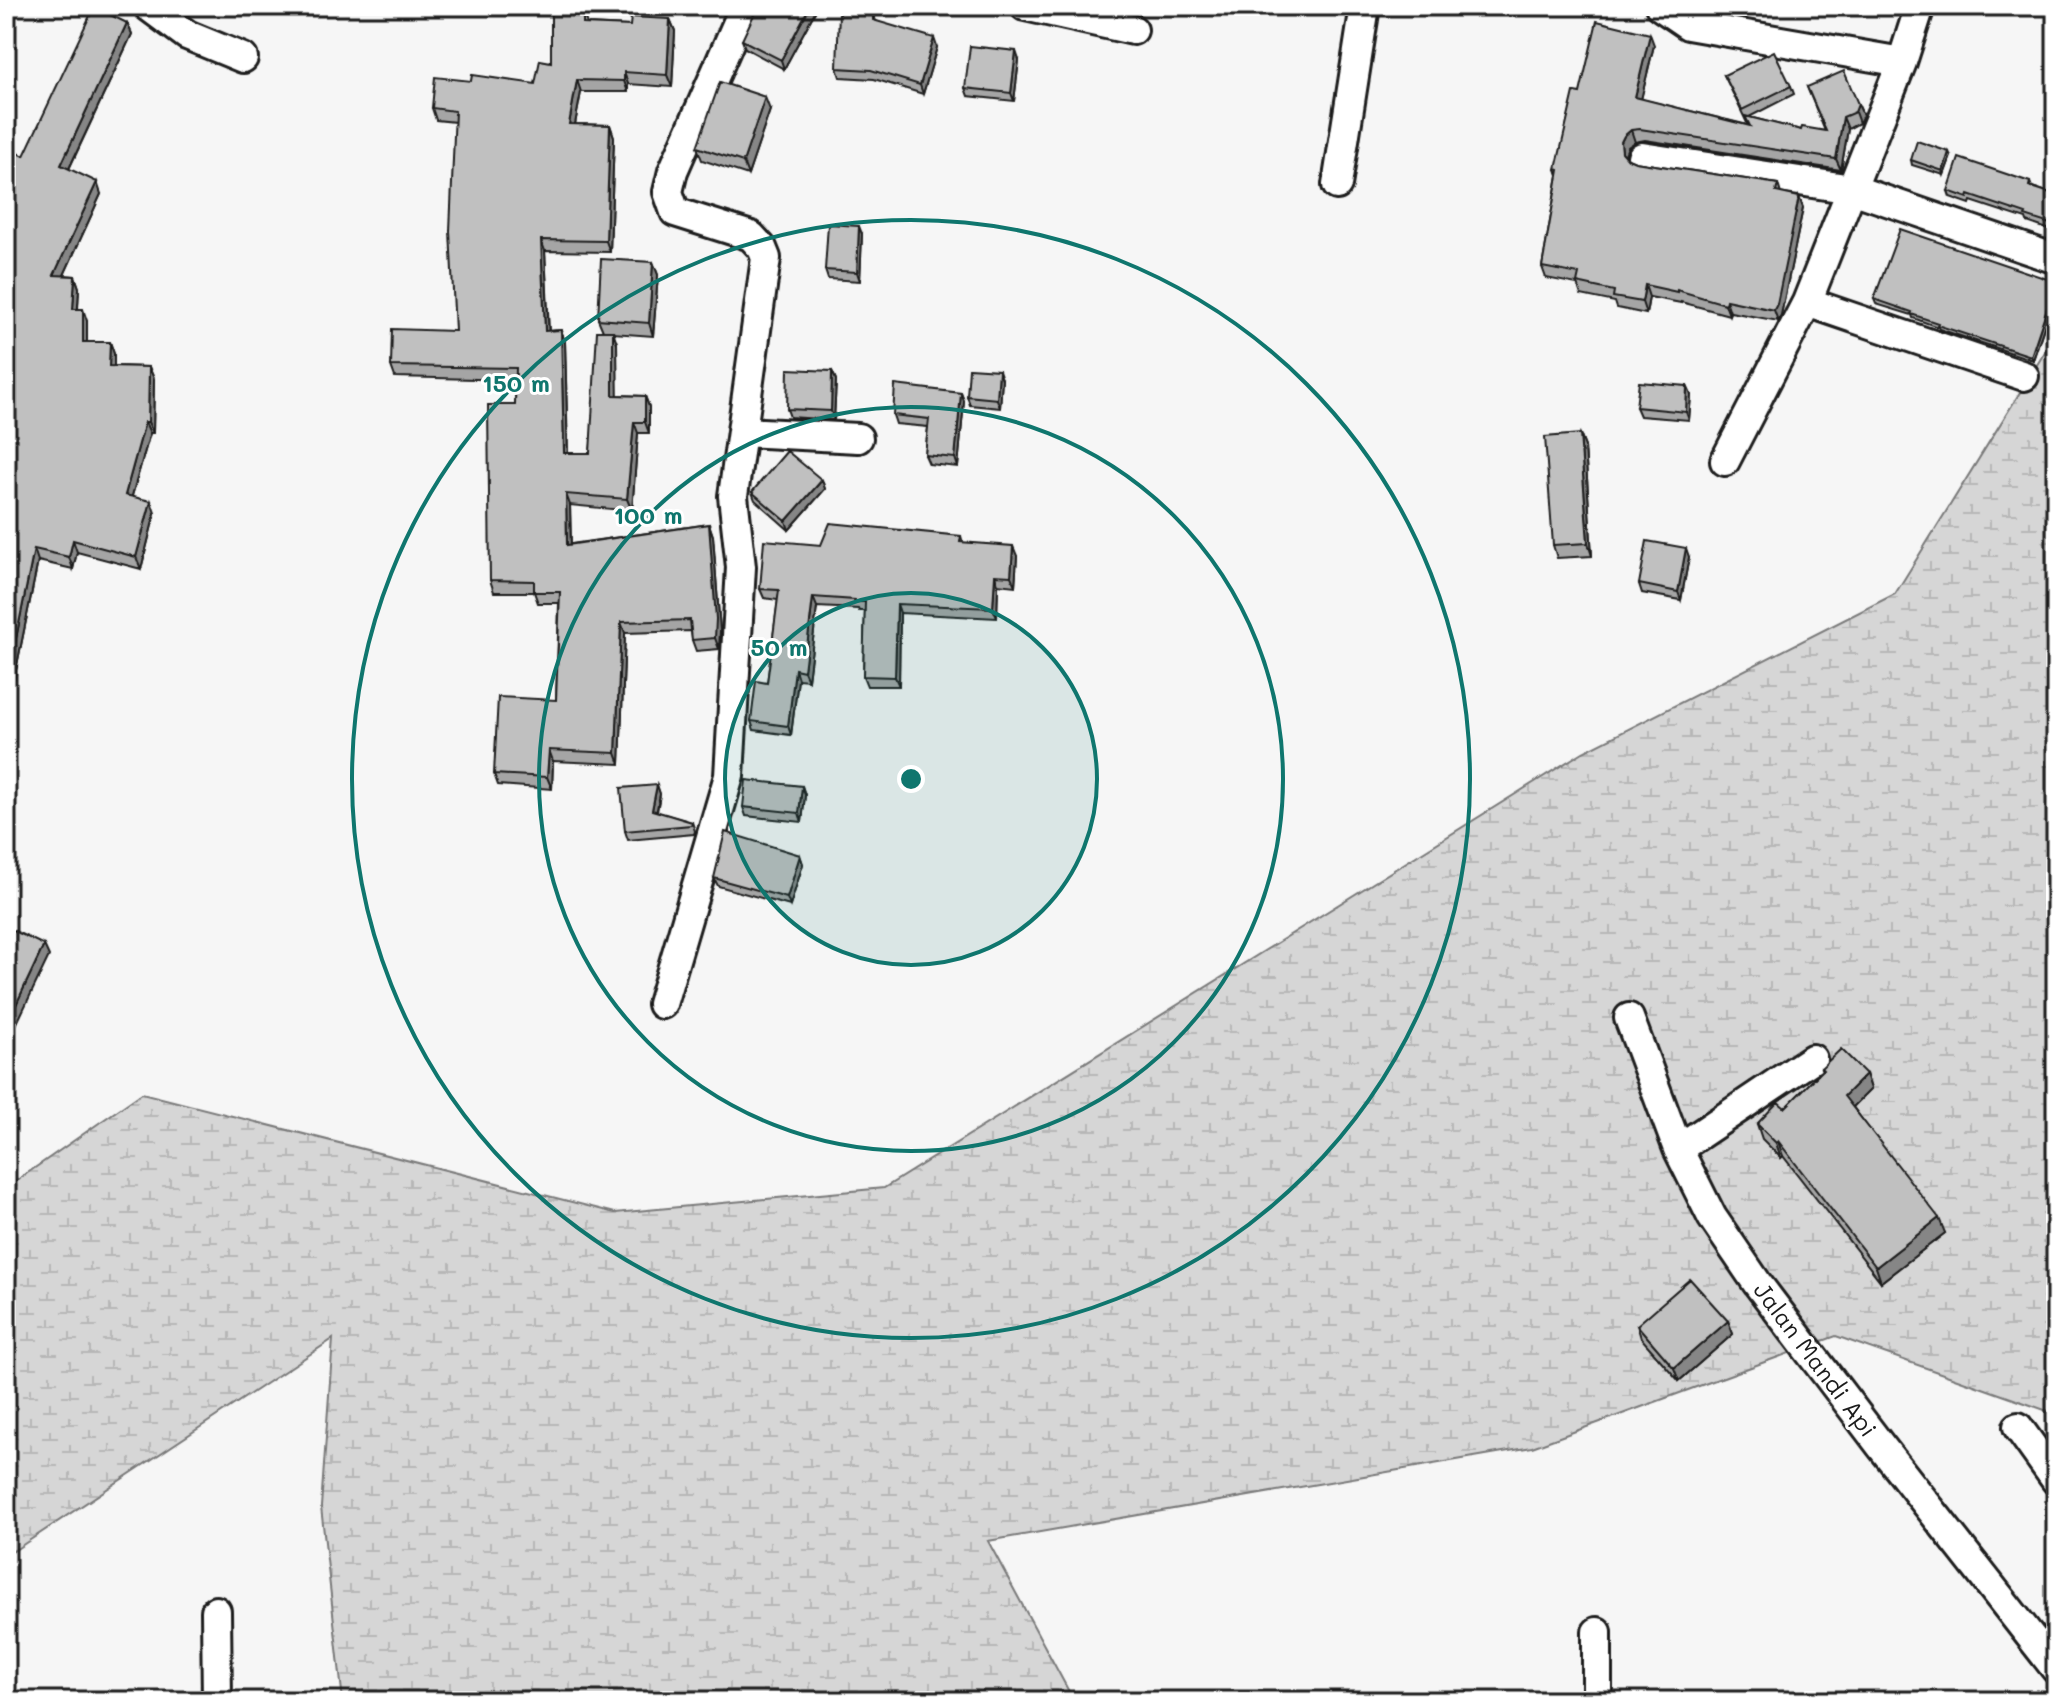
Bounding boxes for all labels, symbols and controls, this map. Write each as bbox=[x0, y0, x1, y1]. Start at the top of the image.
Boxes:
text: 150 m bbox=[482, 367, 550, 398]
text: 100 m bbox=[613, 499, 683, 530]
text: 50 m bbox=[750, 631, 808, 662]
centre of rings bbox=[897, 765, 925, 793]
street label: Jalan Mandi Api bbox=[1748, 1275, 1884, 1443]

